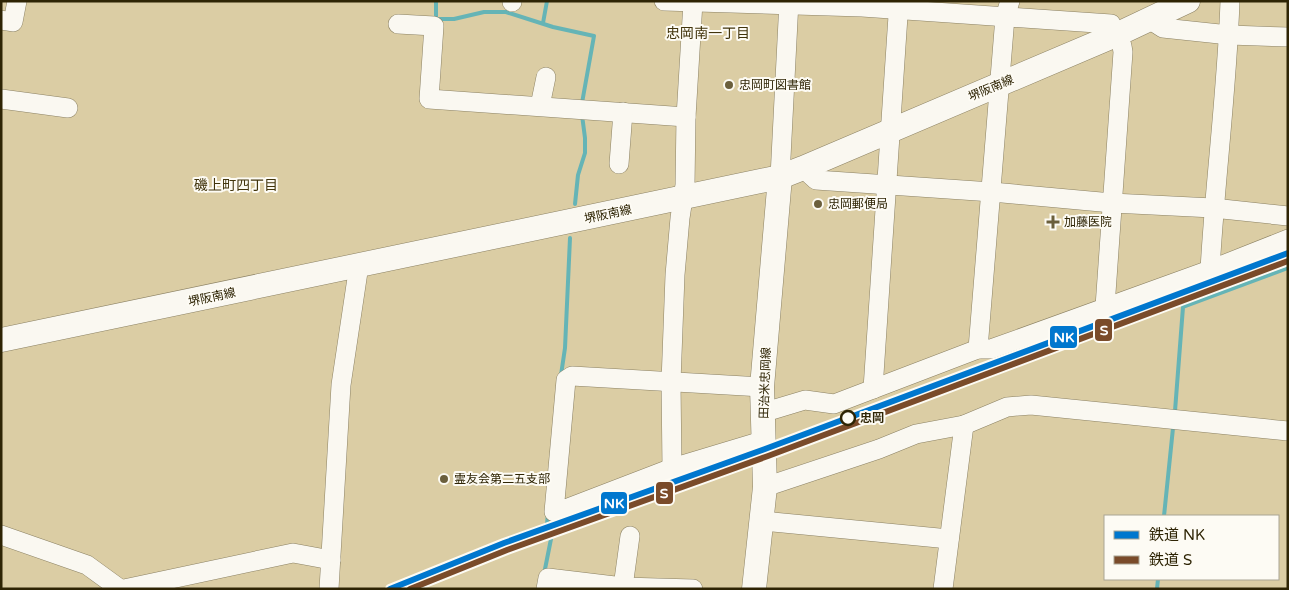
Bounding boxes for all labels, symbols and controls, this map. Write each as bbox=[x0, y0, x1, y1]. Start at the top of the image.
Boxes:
district label: 忠岡南一丁目 bbox=[666, 25, 750, 42]
street label: 堺阪南線 bbox=[966, 72, 1016, 104]
place label: 忠岡町図書館 bbox=[739, 78, 811, 92]
marker: 忠岡町図書館 bbox=[723, 79, 735, 91]
district label: 磯上町四丁目 bbox=[194, 177, 278, 194]
place label: 忠岡郵便局 bbox=[828, 197, 888, 211]
marker: 忠岡郵便局 bbox=[812, 198, 824, 210]
street label: 堺阪南線 bbox=[583, 202, 633, 226]
marker: 加藤医院 bbox=[1046, 215, 1060, 229]
place label: 加藤医院 bbox=[1064, 215, 1112, 229]
street label: 堺阪南線 bbox=[187, 285, 237, 309]
line badge: S bbox=[1094, 318, 1113, 342]
text: S bbox=[1100, 322, 1109, 339]
line badge: NK bbox=[1049, 325, 1078, 349]
text: NK bbox=[1054, 329, 1075, 346]
street label: 田治米忠岡線 bbox=[757, 347, 773, 419]
marker: 忠岡 bbox=[840, 410, 856, 426]
place label: 忠岡 bbox=[860, 411, 884, 425]
place label: 霊友会第二五支部 bbox=[454, 472, 550, 486]
marker: 霊友会第二五支部 bbox=[438, 473, 450, 485]
line badge: S bbox=[655, 481, 674, 505]
text: S bbox=[660, 485, 669, 502]
line badge: NK bbox=[600, 491, 628, 515]
text: NK bbox=[604, 495, 625, 512]
legend bbox=[1104, 515, 1279, 580]
text: 鉄道 NK bbox=[1149, 526, 1205, 544]
text: 鉄道 S bbox=[1149, 551, 1192, 569]

